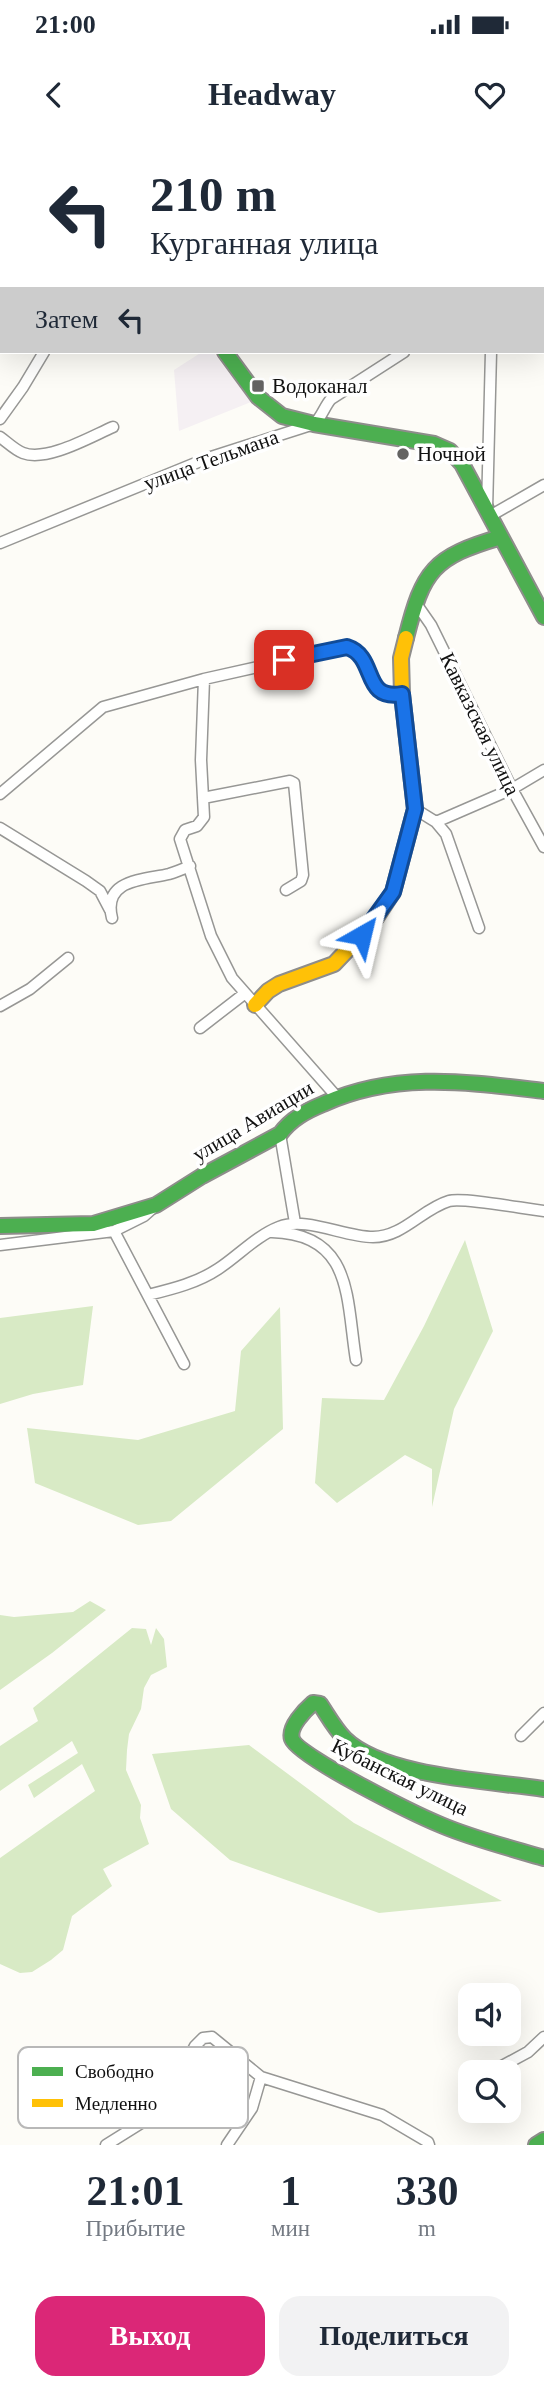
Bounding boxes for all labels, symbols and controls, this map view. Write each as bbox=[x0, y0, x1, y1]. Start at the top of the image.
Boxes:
text: 21:00 bbox=[35, 10, 96, 39]
icon: back bbox=[35, 76, 73, 114]
text: Headway bbox=[208, 76, 336, 112]
icon: heart bbox=[471, 76, 509, 114]
text: 210 m bbox=[150, 167, 277, 222]
icon: left bbox=[35, 168, 126, 259]
text: Курганная улица bbox=[150, 225, 378, 261]
icon: left bbox=[112, 301, 150, 339]
text: Затем bbox=[35, 305, 98, 334]
place label: Водоканал bbox=[272, 374, 368, 398]
marker: Водоканал bbox=[250, 378, 266, 394]
street label: улица Тельмана bbox=[140, 424, 282, 495]
place label: Ночной bbox=[417, 442, 486, 466]
marker: Ночной bbox=[395, 446, 411, 462]
pin bbox=[254, 630, 314, 690]
icon: arrive bbox=[265, 641, 303, 679]
street label: Кавказская улица bbox=[435, 649, 525, 800]
position arrow bbox=[325, 898, 399, 972]
street label: улица Авиации bbox=[188, 1076, 318, 1166]
street label: Кубанская улица bbox=[328, 1734, 473, 1821]
map controls bbox=[458, 1983, 521, 2123]
button: sound bbox=[458, 1983, 521, 2046]
legend bbox=[18, 2047, 248, 2128]
button: search bbox=[458, 2060, 521, 2123]
text: Свободно bbox=[75, 2061, 154, 2082]
text: Медленно bbox=[75, 2093, 157, 2114]
text: 21:01 bbox=[86, 2168, 184, 2214]
text: 1 bbox=[280, 2168, 301, 2214]
text: 330 bbox=[396, 2168, 459, 2214]
text: Прибытие bbox=[85, 2216, 186, 2241]
text: мин bbox=[271, 2216, 310, 2241]
text: m bbox=[418, 2216, 436, 2241]
button: Выход bbox=[35, 2296, 265, 2376]
button: Поделиться bbox=[279, 2296, 509, 2376]

